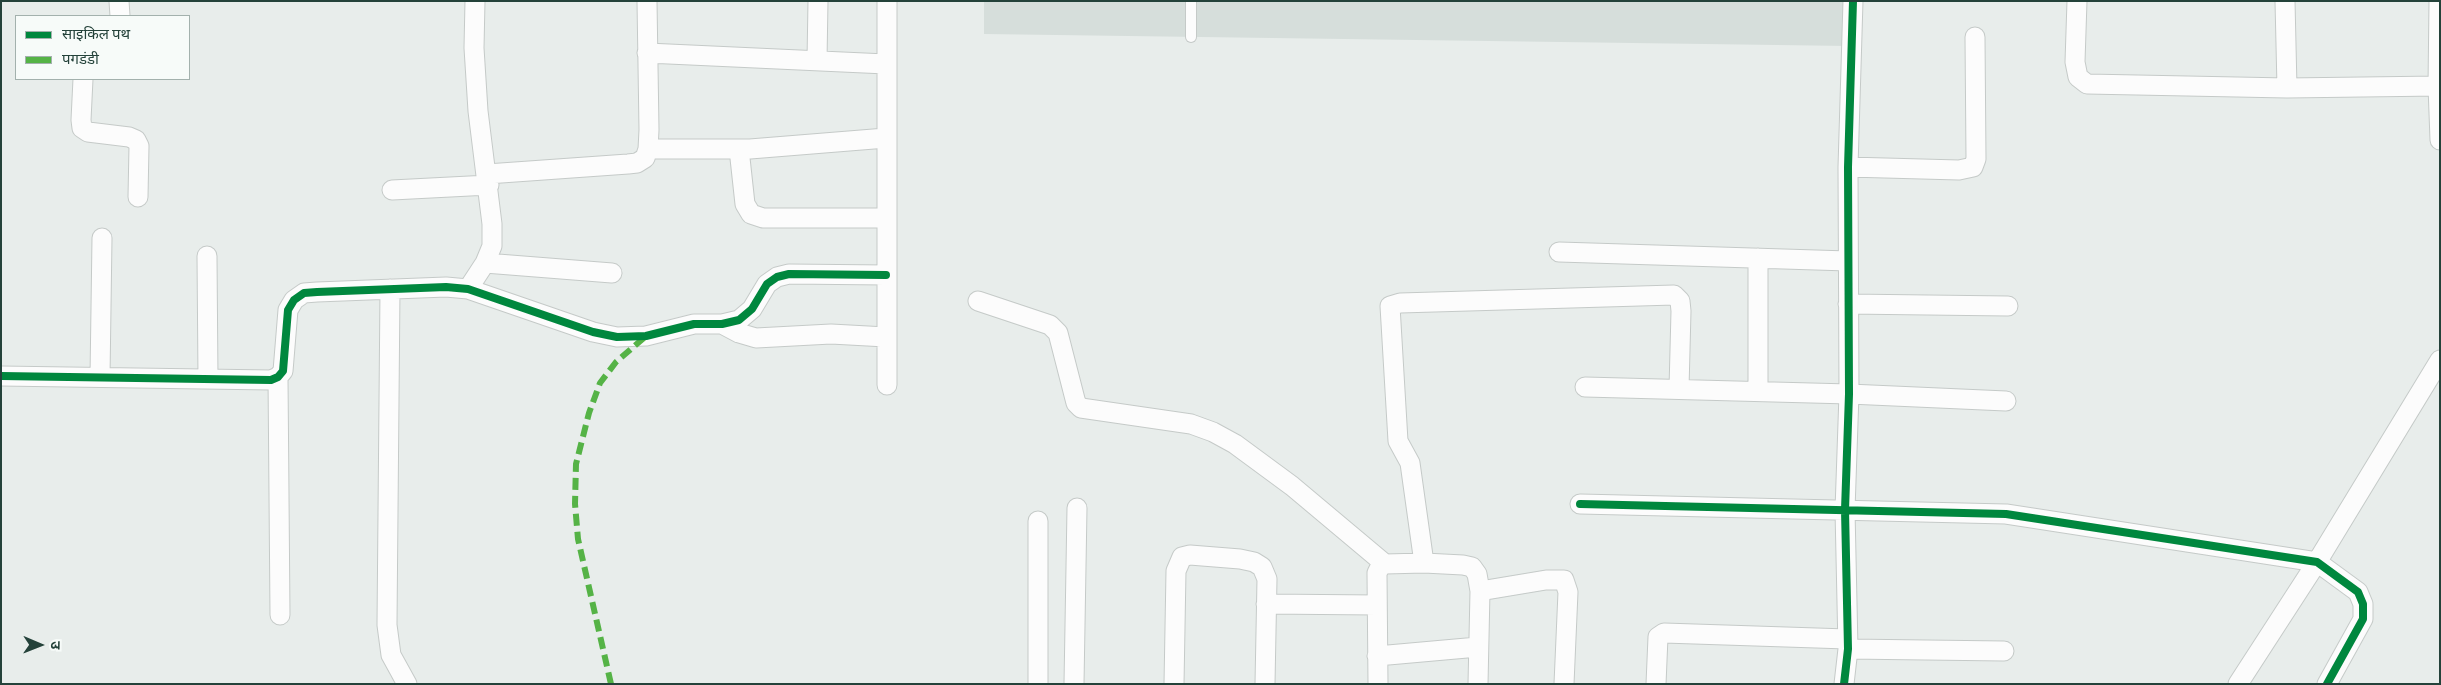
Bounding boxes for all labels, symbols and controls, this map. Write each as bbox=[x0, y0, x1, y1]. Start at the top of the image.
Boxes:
legend bbox=[15, 15, 190, 80]
text: साइकिल पथ bbox=[62, 24, 130, 45]
text: पगडंडी bbox=[62, 49, 99, 70]
north arrow bbox=[15, 620, 65, 670]
text: उ bbox=[45, 641, 65, 650]

